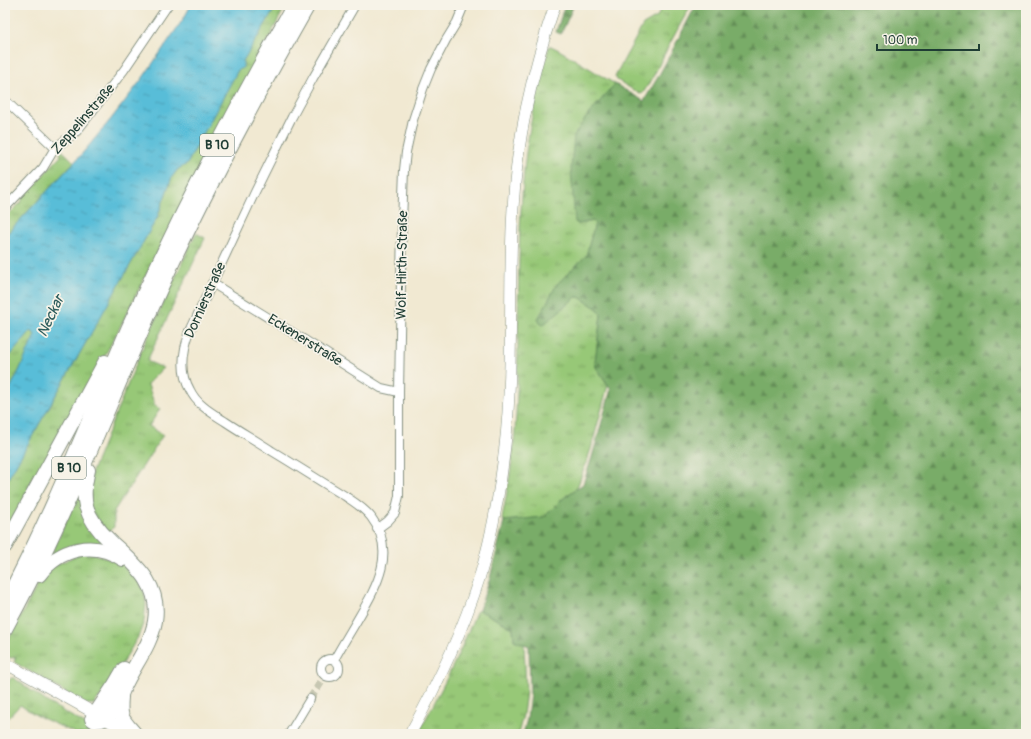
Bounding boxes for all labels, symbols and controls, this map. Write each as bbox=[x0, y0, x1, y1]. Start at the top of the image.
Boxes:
scale bar bbox=[877, 26, 979, 52]
text: 100 m bbox=[883, 33, 918, 48]
street label: Zeppelinstraße bbox=[48, 80, 118, 158]
road number: B 10 bbox=[200, 134, 234, 156]
street label: Wolf-Hirth-Straße bbox=[393, 210, 411, 320]
street label: Dornierstraße bbox=[181, 259, 229, 341]
water label: Neckar bbox=[33, 291, 70, 340]
street label: Eckenerstraße bbox=[265, 310, 345, 370]
road number: B 10 bbox=[52, 457, 86, 479]

